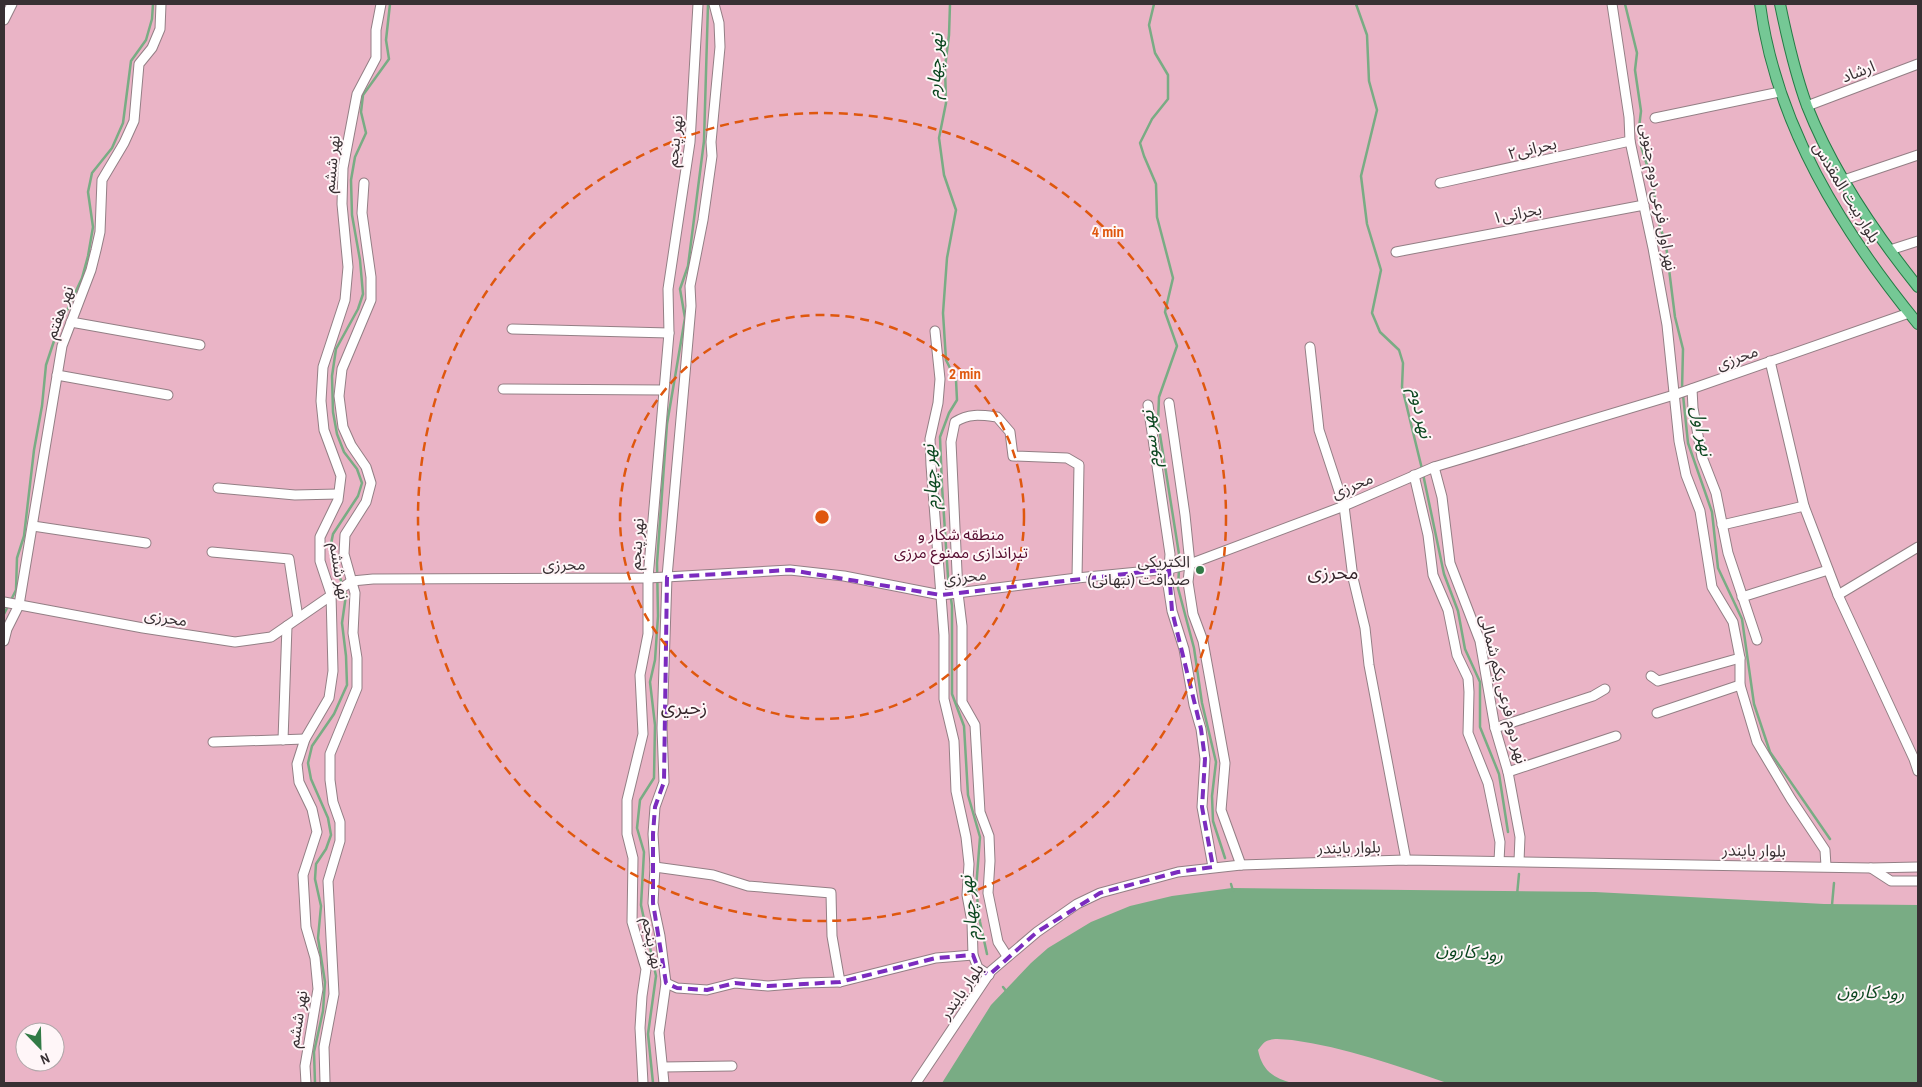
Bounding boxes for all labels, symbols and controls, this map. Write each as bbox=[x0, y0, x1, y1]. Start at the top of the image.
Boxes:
water label: نهر چهارم bbox=[920, 31, 951, 100]
street label: ارشاد bbox=[1838, 55, 1878, 87]
street label: نهر پنجم bbox=[660, 114, 690, 168]
street label: نهر اول فرعی دوم جنوبی bbox=[1633, 122, 1683, 273]
street label: بحرانی۲ bbox=[1505, 132, 1559, 164]
street label: نهر ششم bbox=[317, 134, 347, 194]
street label: بلوار بیت المقدس bbox=[1808, 137, 1886, 247]
street label: بحرانی۱ bbox=[1491, 197, 1543, 229]
text: 4 min bbox=[1092, 221, 1124, 242]
street label: نهر هفتم bbox=[39, 283, 81, 342]
street label: محرزی bbox=[1713, 339, 1761, 375]
text: 2 min bbox=[949, 363, 981, 384]
water label: نهر دوم bbox=[1402, 385, 1439, 443]
water label: نهر اول bbox=[1685, 404, 1720, 460]
water label: نهر سوم bbox=[1134, 407, 1167, 469]
water label: نهر چهارم bbox=[915, 442, 946, 511]
street label: محرزی bbox=[1328, 466, 1376, 504]
centre of rings bbox=[813, 508, 831, 526]
street label: نهر پنجم bbox=[623, 517, 651, 571]
park label: منطقه شکار و تیراندازی ممنوع مرزی bbox=[894, 523, 1028, 565]
street label: نهر ششم bbox=[323, 541, 355, 601]
place label: الکتریکی صداقت (نبهانی) bbox=[1088, 550, 1190, 590]
street label: محرزی bbox=[542, 553, 586, 575]
district label: محرزی bbox=[1307, 559, 1359, 585]
street label: محرزی bbox=[942, 563, 988, 589]
marker: الکتریکی صداقت (نبهانی) bbox=[1194, 564, 1206, 576]
street label: محرزی bbox=[143, 603, 189, 631]
street label: نهر دوم فرعی یکم شمالی bbox=[1473, 612, 1533, 766]
district label: زحیری bbox=[661, 694, 707, 720]
street label: بلوار بایندر bbox=[1316, 835, 1381, 859]
street label: بلوار بایندر bbox=[1721, 838, 1786, 862]
water label: نهر چهارم bbox=[952, 872, 986, 943]
street label: نهر پنجم bbox=[635, 915, 669, 971]
water label: رود کارون bbox=[1435, 936, 1505, 967]
street label: بلوار بایندر bbox=[933, 959, 988, 1024]
water label: رود کارون bbox=[1837, 977, 1906, 1006]
street label: نهر ششم bbox=[282, 989, 314, 1049]
north arrow bbox=[15, 1022, 65, 1072]
text: N bbox=[38, 1049, 52, 1069]

